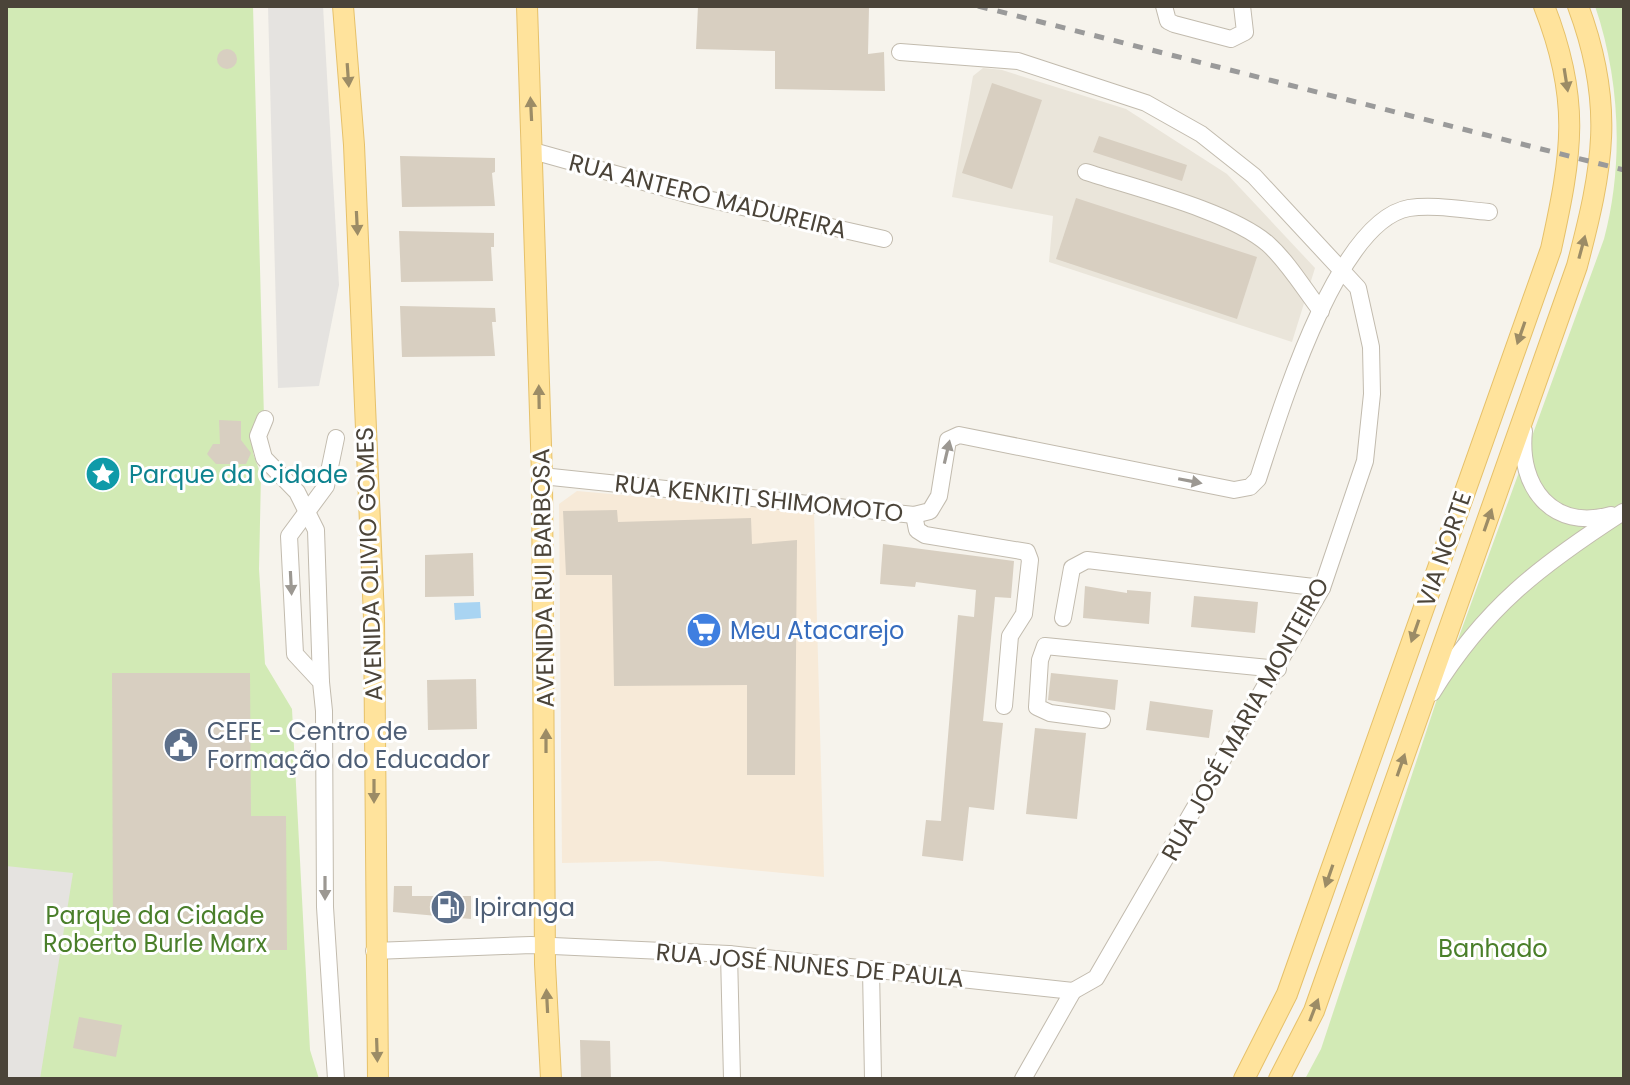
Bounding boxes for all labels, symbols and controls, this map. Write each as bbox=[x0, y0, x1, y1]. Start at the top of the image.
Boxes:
one-way arrow bbox=[342, 63, 355, 88]
one-way arrow bbox=[1561, 68, 1573, 93]
one-way arrow bbox=[525, 96, 538, 121]
street label: RUA ANTERO MADUREIRA bbox=[566, 145, 850, 247]
one-way arrow bbox=[351, 211, 364, 236]
one-way arrow bbox=[1576, 235, 1589, 259]
one-way arrow bbox=[1514, 321, 1526, 345]
one-way arrow bbox=[533, 384, 546, 409]
street label: AVENIDA OLIVIO GOMES bbox=[348, 426, 390, 702]
one-way arrow bbox=[941, 440, 953, 465]
street label: AVENIDA RUI BARBOSA bbox=[524, 448, 562, 708]
place icon: Parque da Cidade bbox=[84, 455, 122, 493]
place label: Parque da Cidade bbox=[129, 458, 348, 491]
street label: RUA KENKITI SHIMOMOTO bbox=[613, 466, 905, 530]
one-way arrow bbox=[1178, 475, 1203, 488]
street label: VIA NORTE bbox=[1409, 487, 1479, 611]
one-way arrow bbox=[1482, 507, 1494, 531]
one-way arrow bbox=[285, 571, 298, 596]
street label: RUA JOSÉ MARIA MONTEIRO bbox=[1153, 572, 1337, 866]
supermarket icon: Meu Atacarejo bbox=[685, 611, 723, 649]
place label: Meu Atacarejo bbox=[730, 614, 904, 647]
one-way arrow bbox=[1409, 619, 1421, 643]
place label: CEFE - Centro de Formação do Educador bbox=[207, 715, 490, 776]
public building icon: CEFE - Centro de Formação do Educador bbox=[162, 726, 200, 764]
one-way arrow bbox=[540, 728, 552, 753]
one-way arrow bbox=[1396, 753, 1408, 777]
one-way arrow bbox=[368, 779, 380, 804]
one-way arrow bbox=[1322, 864, 1334, 888]
one-way arrow bbox=[319, 876, 331, 901]
fuel station icon: Ipiranga bbox=[429, 888, 467, 926]
place label: Ipiranga bbox=[474, 891, 575, 924]
park label: Parque da Cidade Roberto Burle Marx bbox=[43, 899, 268, 960]
park label: Banhado bbox=[1438, 932, 1548, 965]
street label: RUA JOSÉ NUNES DE PAULA bbox=[655, 935, 965, 995]
one-way arrow bbox=[541, 988, 554, 1013]
one-way arrow bbox=[1308, 998, 1321, 1022]
one-way arrow bbox=[371, 1038, 383, 1063]

